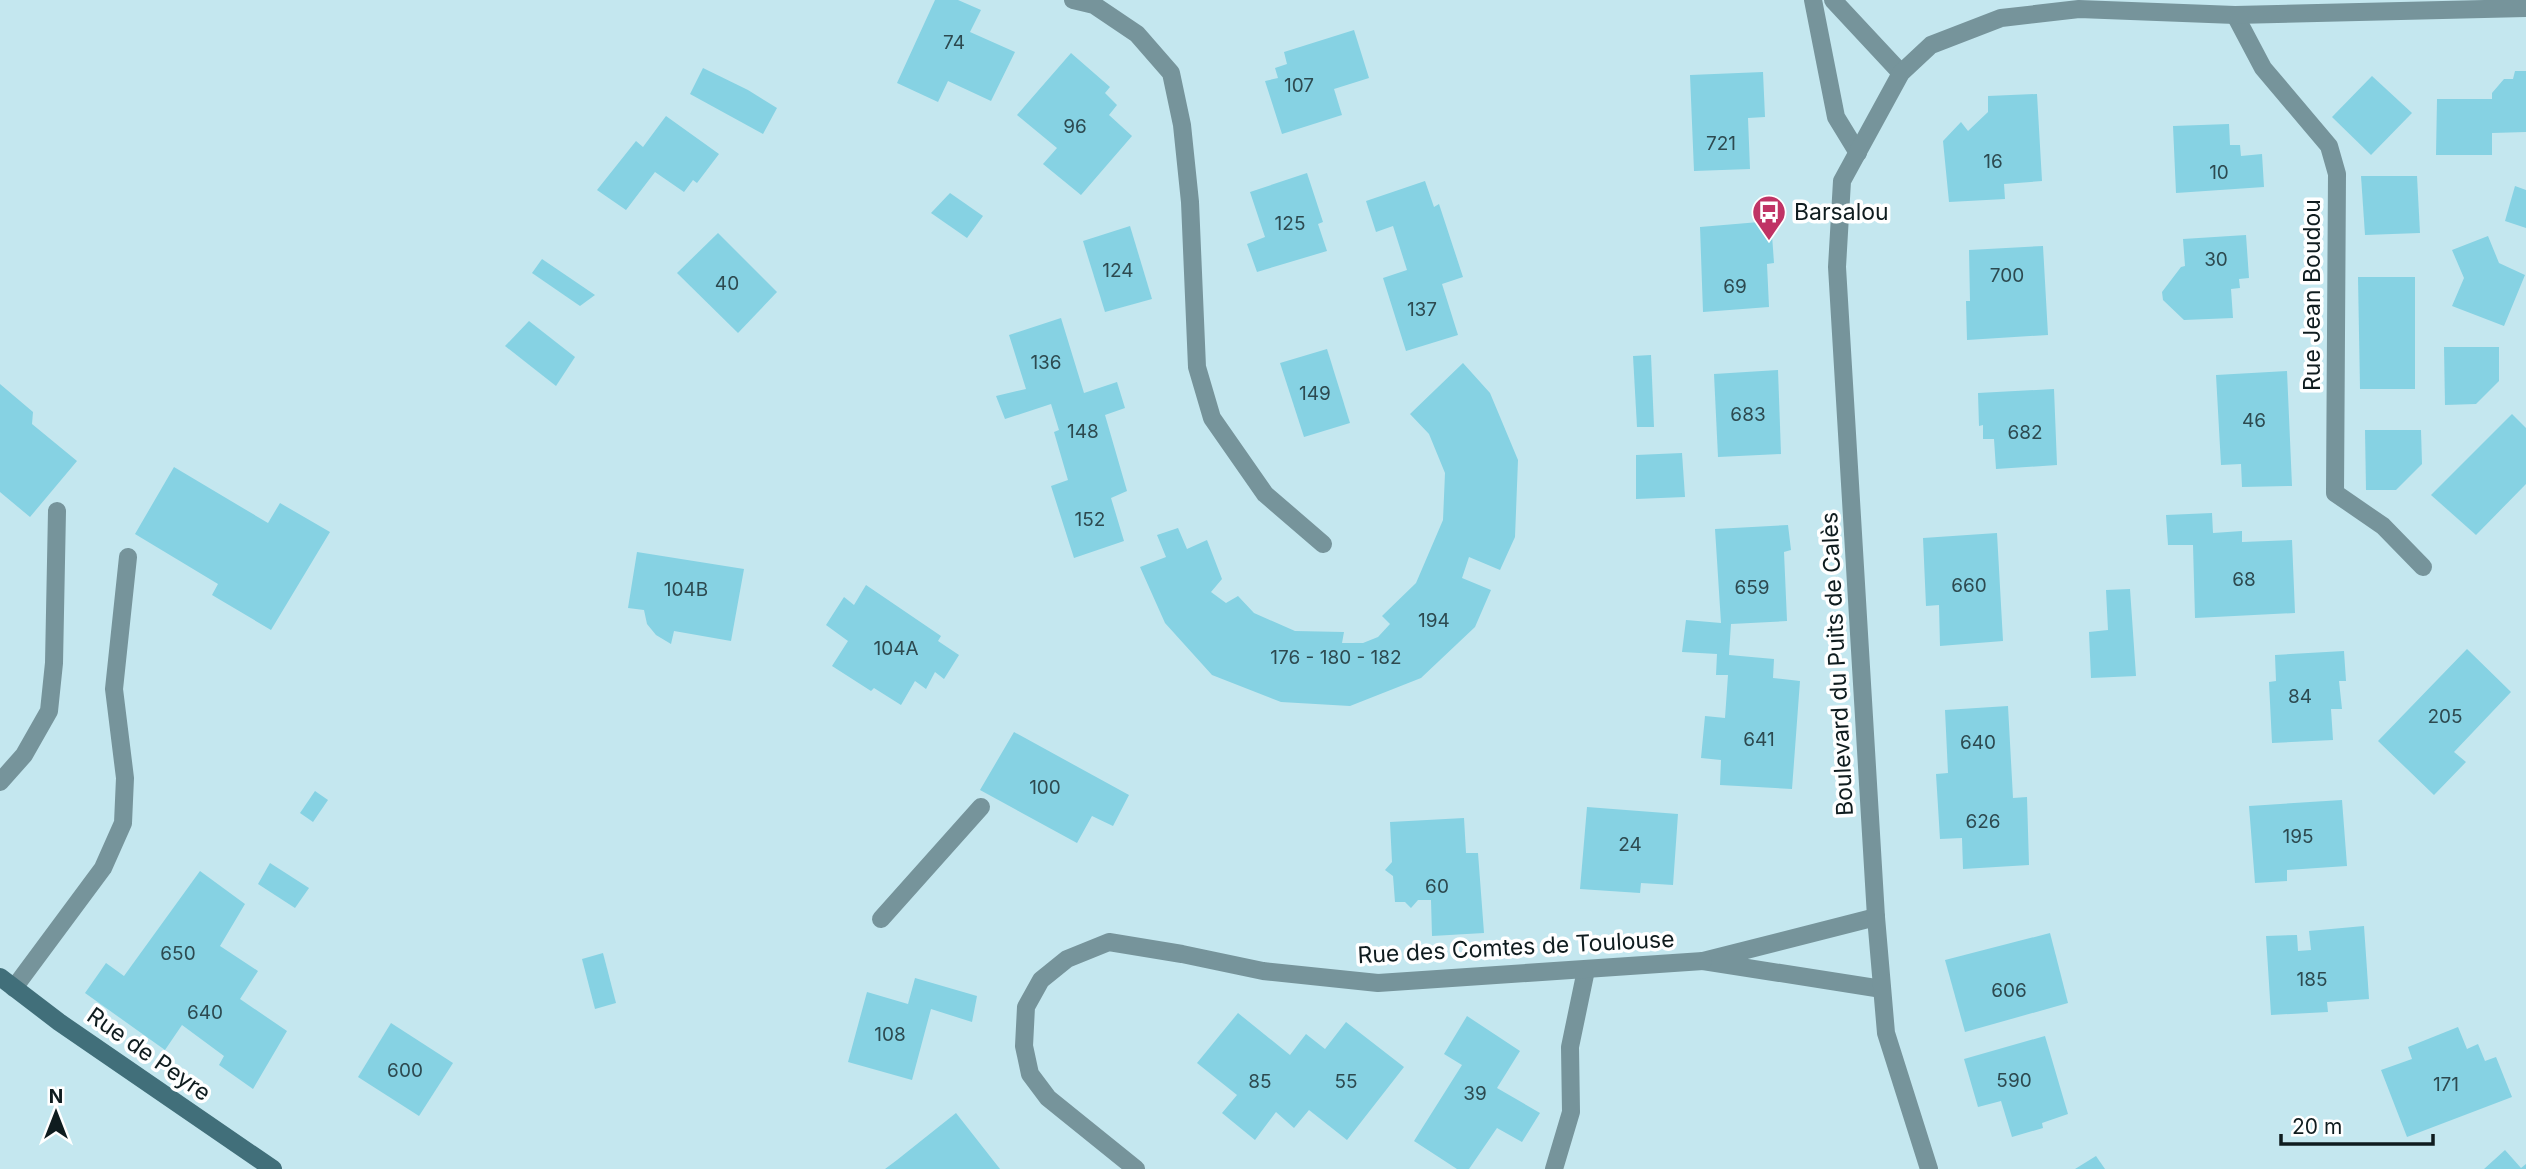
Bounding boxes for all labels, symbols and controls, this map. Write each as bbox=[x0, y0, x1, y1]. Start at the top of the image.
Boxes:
house number: 74 bbox=[943, 31, 965, 54]
house number: 107 bbox=[1284, 74, 1314, 97]
house number: 96 bbox=[1063, 115, 1087, 138]
house number: 721 bbox=[1706, 132, 1736, 155]
house number: 16 bbox=[1983, 150, 2003, 173]
house number: 10 bbox=[2209, 161, 2229, 184]
bus stop icon: Barsalou bbox=[1750, 193, 1788, 242]
place label: Barsalou bbox=[1794, 198, 1889, 226]
street label: Rue Jean Boudou bbox=[2298, 199, 2326, 391]
house number: 125 bbox=[1275, 212, 1305, 235]
house number: 30 bbox=[2204, 248, 2228, 271]
house number: 124 bbox=[1102, 259, 1134, 282]
house number: 700 bbox=[1990, 264, 2024, 287]
house number: 40 bbox=[715, 272, 739, 295]
house number: 69 bbox=[1723, 275, 1747, 298]
house number: 137 bbox=[1407, 298, 1437, 321]
house number: 136 bbox=[1030, 351, 1062, 374]
house number: 149 bbox=[1299, 382, 1331, 405]
house number: 683 bbox=[1730, 403, 1766, 426]
house number: 46 bbox=[2242, 409, 2266, 432]
house number: 148 bbox=[1067, 420, 1099, 443]
house number: 682 bbox=[2007, 421, 2043, 444]
house number: 152 bbox=[1075, 508, 1105, 531]
street label: Boulevard du Puits de Calès bbox=[1815, 511, 1859, 817]
house number: 68 bbox=[2232, 568, 2256, 591]
house number: 660 bbox=[1951, 574, 1987, 597]
house number: 659 bbox=[1734, 576, 1770, 599]
house number: 104B bbox=[664, 578, 708, 601]
house number: 194 bbox=[1418, 609, 1450, 632]
house number: 104A bbox=[873, 637, 919, 660]
house number: 176 - 180 - 182 bbox=[1270, 646, 1402, 669]
house number: 84 bbox=[2288, 685, 2312, 708]
house number: 205 bbox=[2427, 705, 2463, 728]
house number: 641 bbox=[1743, 728, 1775, 751]
house number: 640 bbox=[1960, 731, 1996, 754]
house number: 100 bbox=[1029, 776, 1061, 799]
house number: 626 bbox=[1965, 810, 2001, 833]
house number: 195 bbox=[2282, 825, 2314, 848]
house number: 24 bbox=[1618, 833, 1642, 856]
house number: 60 bbox=[1425, 875, 1449, 898]
street label: Rue des Comtes de Toulouse bbox=[1357, 925, 1675, 969]
house number: 650 bbox=[160, 942, 196, 965]
house number: 185 bbox=[2296, 968, 2328, 991]
house number: 606 bbox=[1991, 979, 2027, 1002]
street label: Rue de Peyre bbox=[82, 1001, 216, 1107]
house number: 640 bbox=[187, 1001, 223, 1024]
house number: 108 bbox=[874, 1023, 906, 1046]
house number: 600 bbox=[387, 1059, 423, 1082]
house number: 590 bbox=[1996, 1069, 2032, 1092]
house number: 85 bbox=[1248, 1070, 1272, 1093]
house number: 55 bbox=[1334, 1070, 1358, 1093]
house number: 171 bbox=[2433, 1073, 2459, 1096]
north arrow bbox=[21, 1078, 91, 1148]
house number: 39 bbox=[1463, 1082, 1487, 1105]
text: N bbox=[49, 1085, 63, 1108]
scale bar bbox=[2281, 1102, 2433, 1146]
text: 20 m bbox=[2292, 1114, 2342, 1139]

